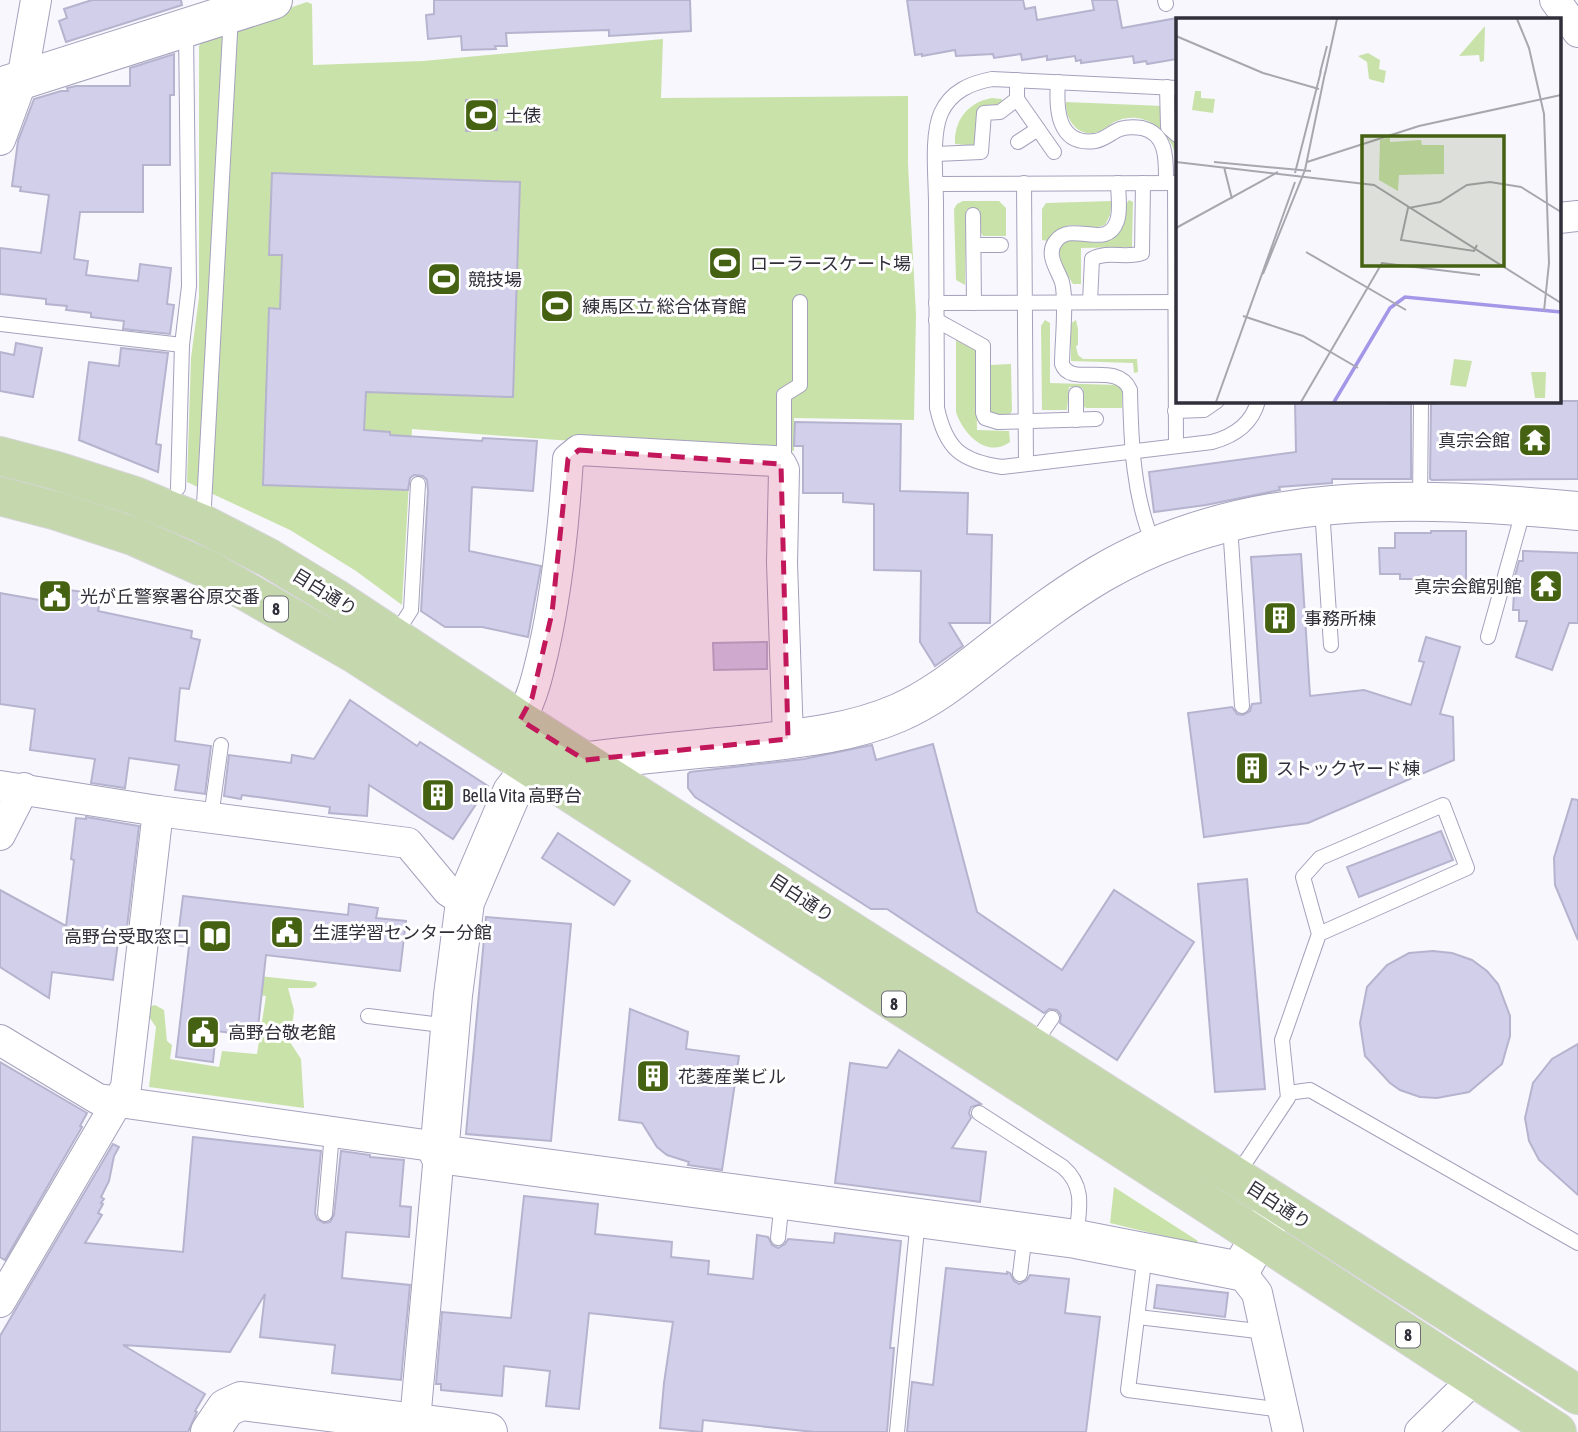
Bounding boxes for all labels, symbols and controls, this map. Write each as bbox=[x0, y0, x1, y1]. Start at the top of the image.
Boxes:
inset map bbox=[1176, 18, 1560, 402]
sports icon: 土俵 bbox=[462, 96, 500, 134]
place label: 土俵 bbox=[505, 105, 541, 126]
sports icon: ローラースケート場 bbox=[706, 244, 744, 282]
place label: ローラースケート場 bbox=[750, 253, 911, 274]
sports icon: 競技場 bbox=[425, 260, 463, 298]
place label: 競技場 bbox=[468, 269, 522, 290]
sports icon: 練馬区立 総合体育館 bbox=[538, 287, 576, 325]
place label: 練馬区立 総合体育館 bbox=[582, 296, 746, 317]
temple icon: 真宗会館 bbox=[1516, 421, 1554, 459]
place label: 真宗会館 bbox=[1438, 430, 1510, 451]
street label: 目白通り bbox=[289, 564, 361, 620]
temple icon: 真宗会館別館 bbox=[1527, 567, 1565, 605]
place label: 真宗会館別館 bbox=[1414, 576, 1522, 597]
public building icon: 光が丘警察署谷原交番 bbox=[36, 577, 74, 615]
place label: 光が丘警察署谷原交番 bbox=[80, 586, 260, 607]
road number: 8 bbox=[264, 596, 288, 622]
building icon: 事務所棟 bbox=[1261, 599, 1299, 637]
place label: 事務所棟 bbox=[1304, 608, 1376, 629]
building icon: ストックヤード棟 bbox=[1233, 749, 1271, 787]
place label: ストックヤード棟 bbox=[1276, 758, 1420, 779]
building icon: Bella Vita 高野台 bbox=[419, 776, 457, 814]
place label: Bella Vita 高野台 bbox=[462, 785, 582, 806]
street label: 目白通り bbox=[766, 870, 838, 926]
public building icon: 生涯学習センター分館 bbox=[268, 913, 306, 951]
library icon: 高野台受取窓口 bbox=[196, 917, 234, 955]
place label: 生涯学習センター分館 bbox=[312, 922, 492, 943]
place label: 高野台受取窓口 bbox=[64, 926, 190, 947]
road number: 8 bbox=[882, 992, 906, 1016]
public building icon: 高野台敬老館 bbox=[184, 1013, 222, 1051]
place label: 高野台敬老館 bbox=[228, 1022, 336, 1043]
building icon: 花菱産業ビル bbox=[634, 1057, 672, 1095]
place label: 花菱産業ビル bbox=[678, 1066, 786, 1087]
street label: 目白通り bbox=[1243, 1177, 1315, 1233]
road number: 8 bbox=[1396, 1322, 1420, 1348]

